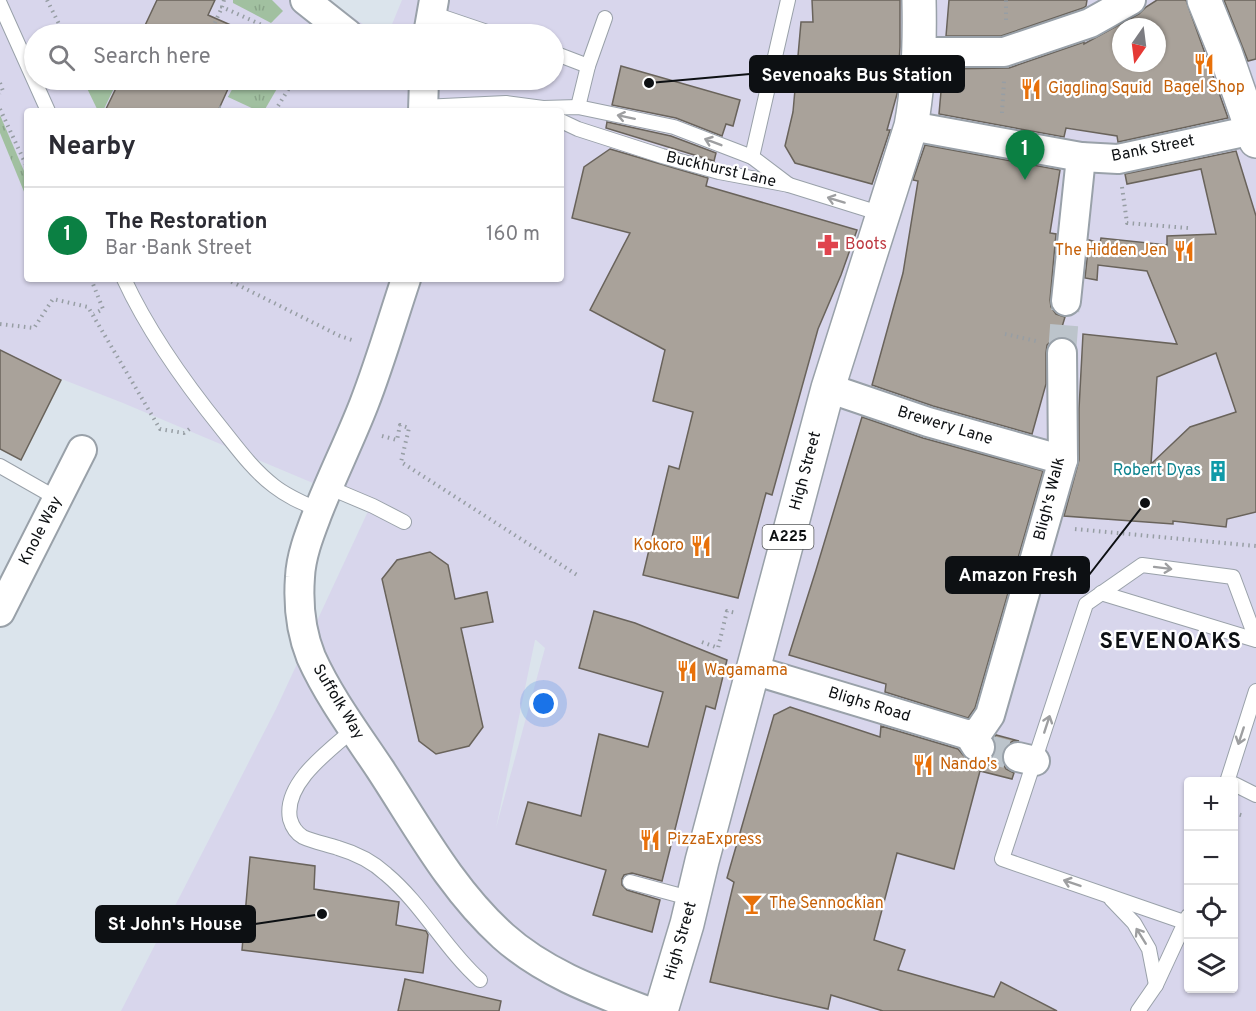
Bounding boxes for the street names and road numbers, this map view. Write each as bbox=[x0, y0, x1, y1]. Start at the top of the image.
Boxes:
street label: Bank Street bbox=[1110, 131, 1196, 167]
street label: Buckhurst Lane bbox=[664, 148, 778, 192]
street label: Brewery Lane bbox=[895, 402, 995, 450]
street label: High Street bbox=[786, 429, 826, 513]
street label: Bligh's Walk bbox=[1030, 455, 1070, 543]
street label: Knole Way bbox=[15, 493, 67, 569]
road number: A225 bbox=[762, 525, 814, 549]
street label: Suffolk Way bbox=[308, 661, 368, 743]
street label: Blighs Road bbox=[825, 683, 913, 727]
street label: High Street bbox=[660, 899, 702, 983]

